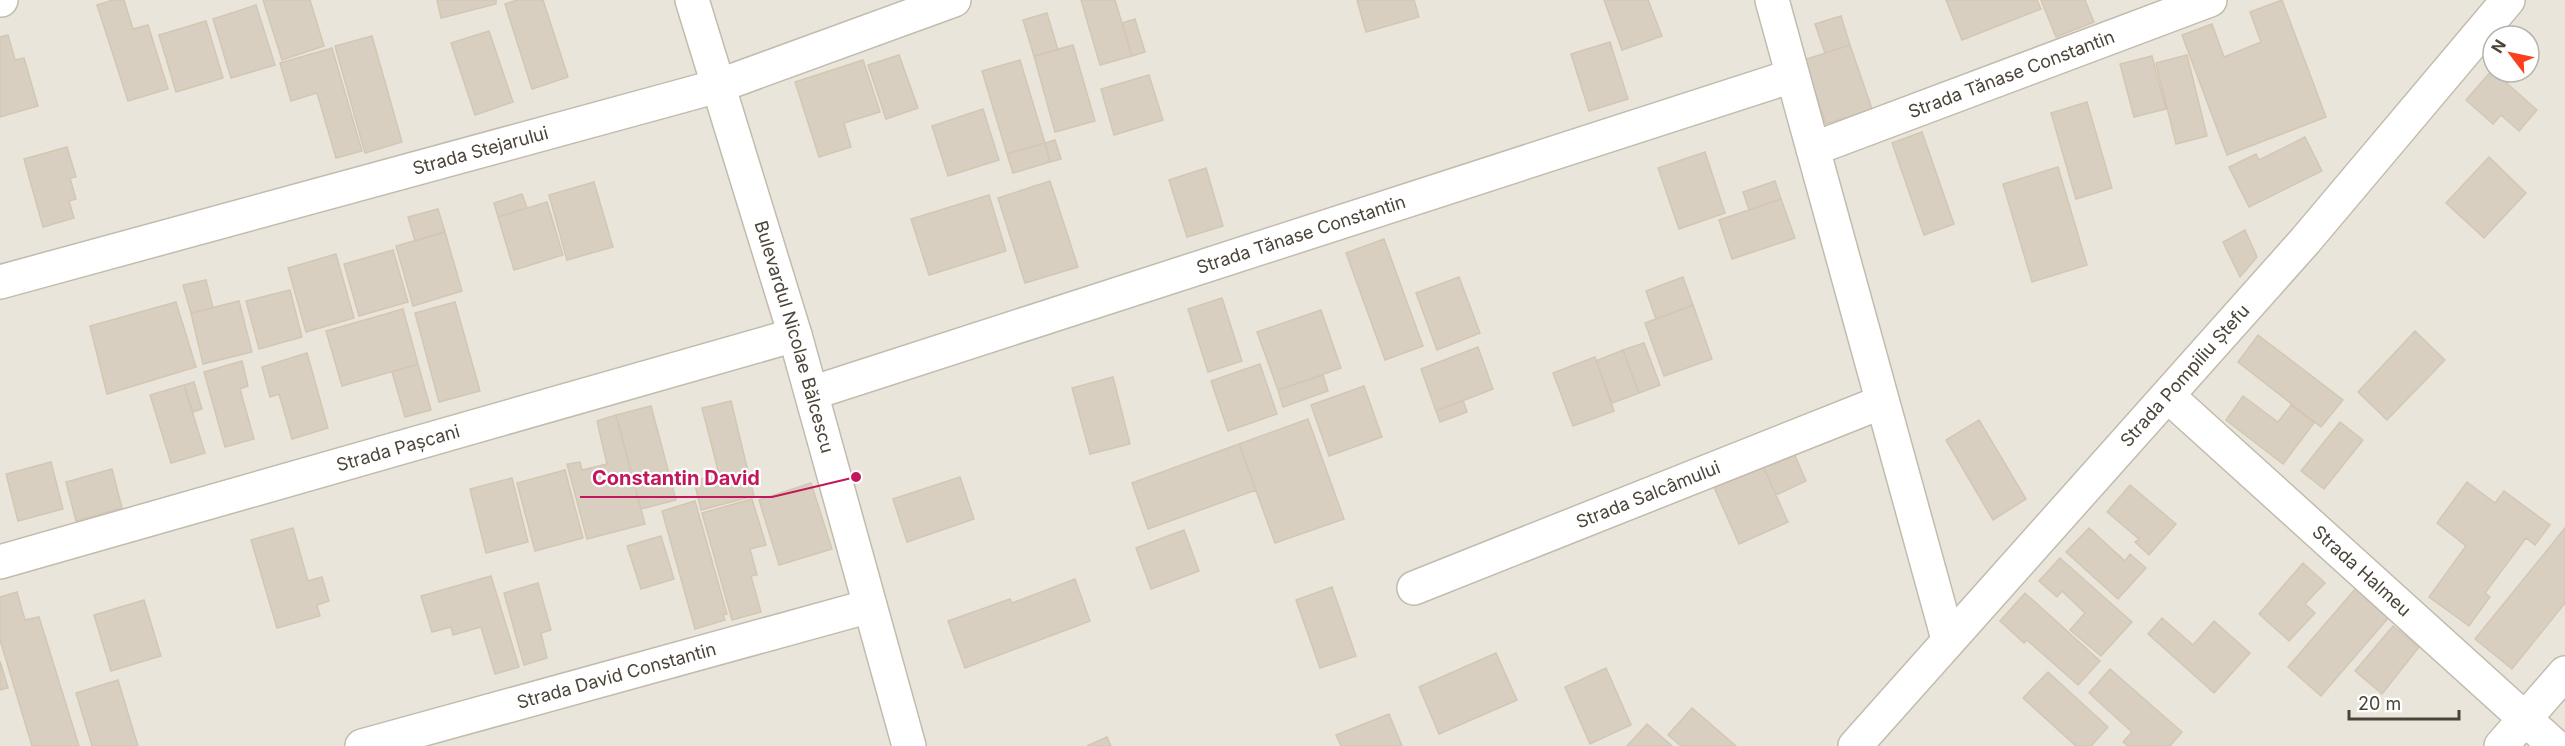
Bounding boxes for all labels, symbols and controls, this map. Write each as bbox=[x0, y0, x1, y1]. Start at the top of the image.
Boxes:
north arrow bbox=[2481, 24, 2541, 84]
street label: Strada Tănase Constantin bbox=[1905, 26, 2117, 122]
text: N bbox=[2487, 36, 2510, 57]
street label: Strada Stejarului bbox=[410, 122, 550, 179]
street label: Strada Tănase Constantin bbox=[1194, 191, 1408, 278]
street label: Bulevardul Nicolae Bălcescu bbox=[750, 218, 838, 455]
street label: Strada Pompiliu Ștefu bbox=[2116, 300, 2253, 451]
street label: Strada Pașcani bbox=[334, 420, 462, 475]
street label: Strada Salcâmului bbox=[1573, 456, 1723, 532]
callout: Constantin David bbox=[580, 459, 772, 497]
text: Constantin David bbox=[592, 466, 760, 490]
street label: Strada Halmeu bbox=[2308, 521, 2415, 621]
street label: Strada David Constantin bbox=[514, 638, 718, 713]
scale bar bbox=[2349, 683, 2458, 721]
text: 20 m bbox=[2358, 693, 2401, 714]

